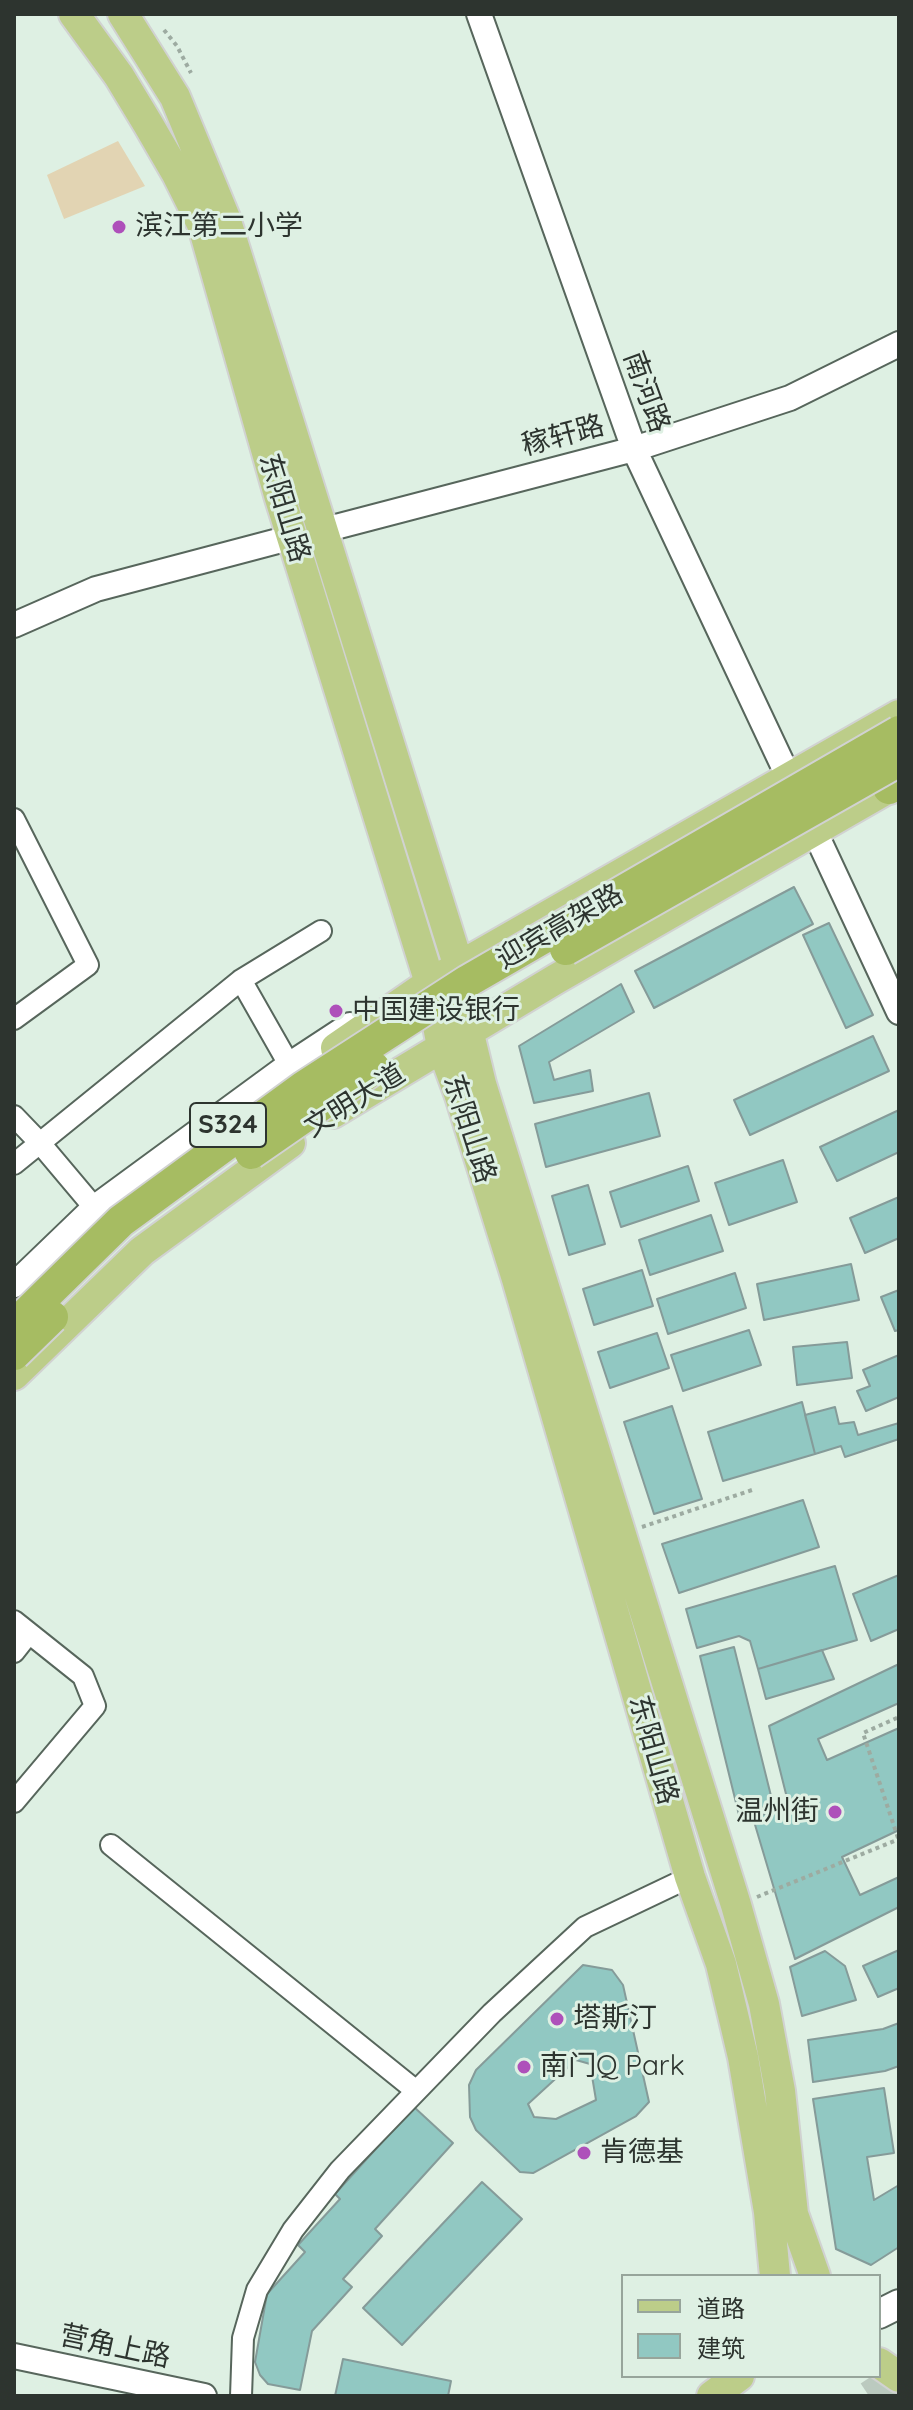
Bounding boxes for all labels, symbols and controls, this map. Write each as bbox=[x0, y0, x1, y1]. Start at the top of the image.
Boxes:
place label: 滨江第二小学 bbox=[135, 210, 303, 244]
marker: 滨江第二小学 bbox=[110, 218, 128, 236]
street label: 南河路 bbox=[616, 347, 676, 437]
street label: 稼轩路 bbox=[518, 409, 608, 463]
street label: 东阳山路 bbox=[252, 450, 316, 566]
street label: 迎宾高架路 bbox=[491, 877, 629, 977]
place label: 中国建设银行 bbox=[352, 994, 520, 1028]
marker: 中国建设银行 bbox=[327, 1002, 345, 1020]
street label: 文明大道 bbox=[299, 1057, 411, 1145]
street label: 东阳山路 bbox=[436, 1071, 502, 1187]
road number: S324 bbox=[190, 1103, 266, 1147]
street label: 东阳山路 bbox=[621, 1692, 685, 1808]
place label: 温州街 bbox=[735, 1795, 819, 1829]
marker: 温州街 bbox=[826, 1803, 844, 1821]
place label: 塔斯汀 bbox=[573, 2002, 657, 2036]
marker: 塔斯汀 bbox=[548, 2010, 566, 2028]
place label: 南门Q Park bbox=[540, 2050, 685, 2084]
marker: 南门Q Park bbox=[515, 2058, 533, 2076]
place label: 肯德基 bbox=[600, 2136, 684, 2170]
marker: 肯德基 bbox=[575, 2144, 593, 2162]
legend bbox=[621, 2274, 881, 2378]
text: 道路 bbox=[697, 2293, 745, 2323]
street label: 营角上路 bbox=[57, 2319, 173, 2375]
text: 建筑 bbox=[697, 2333, 745, 2363]

